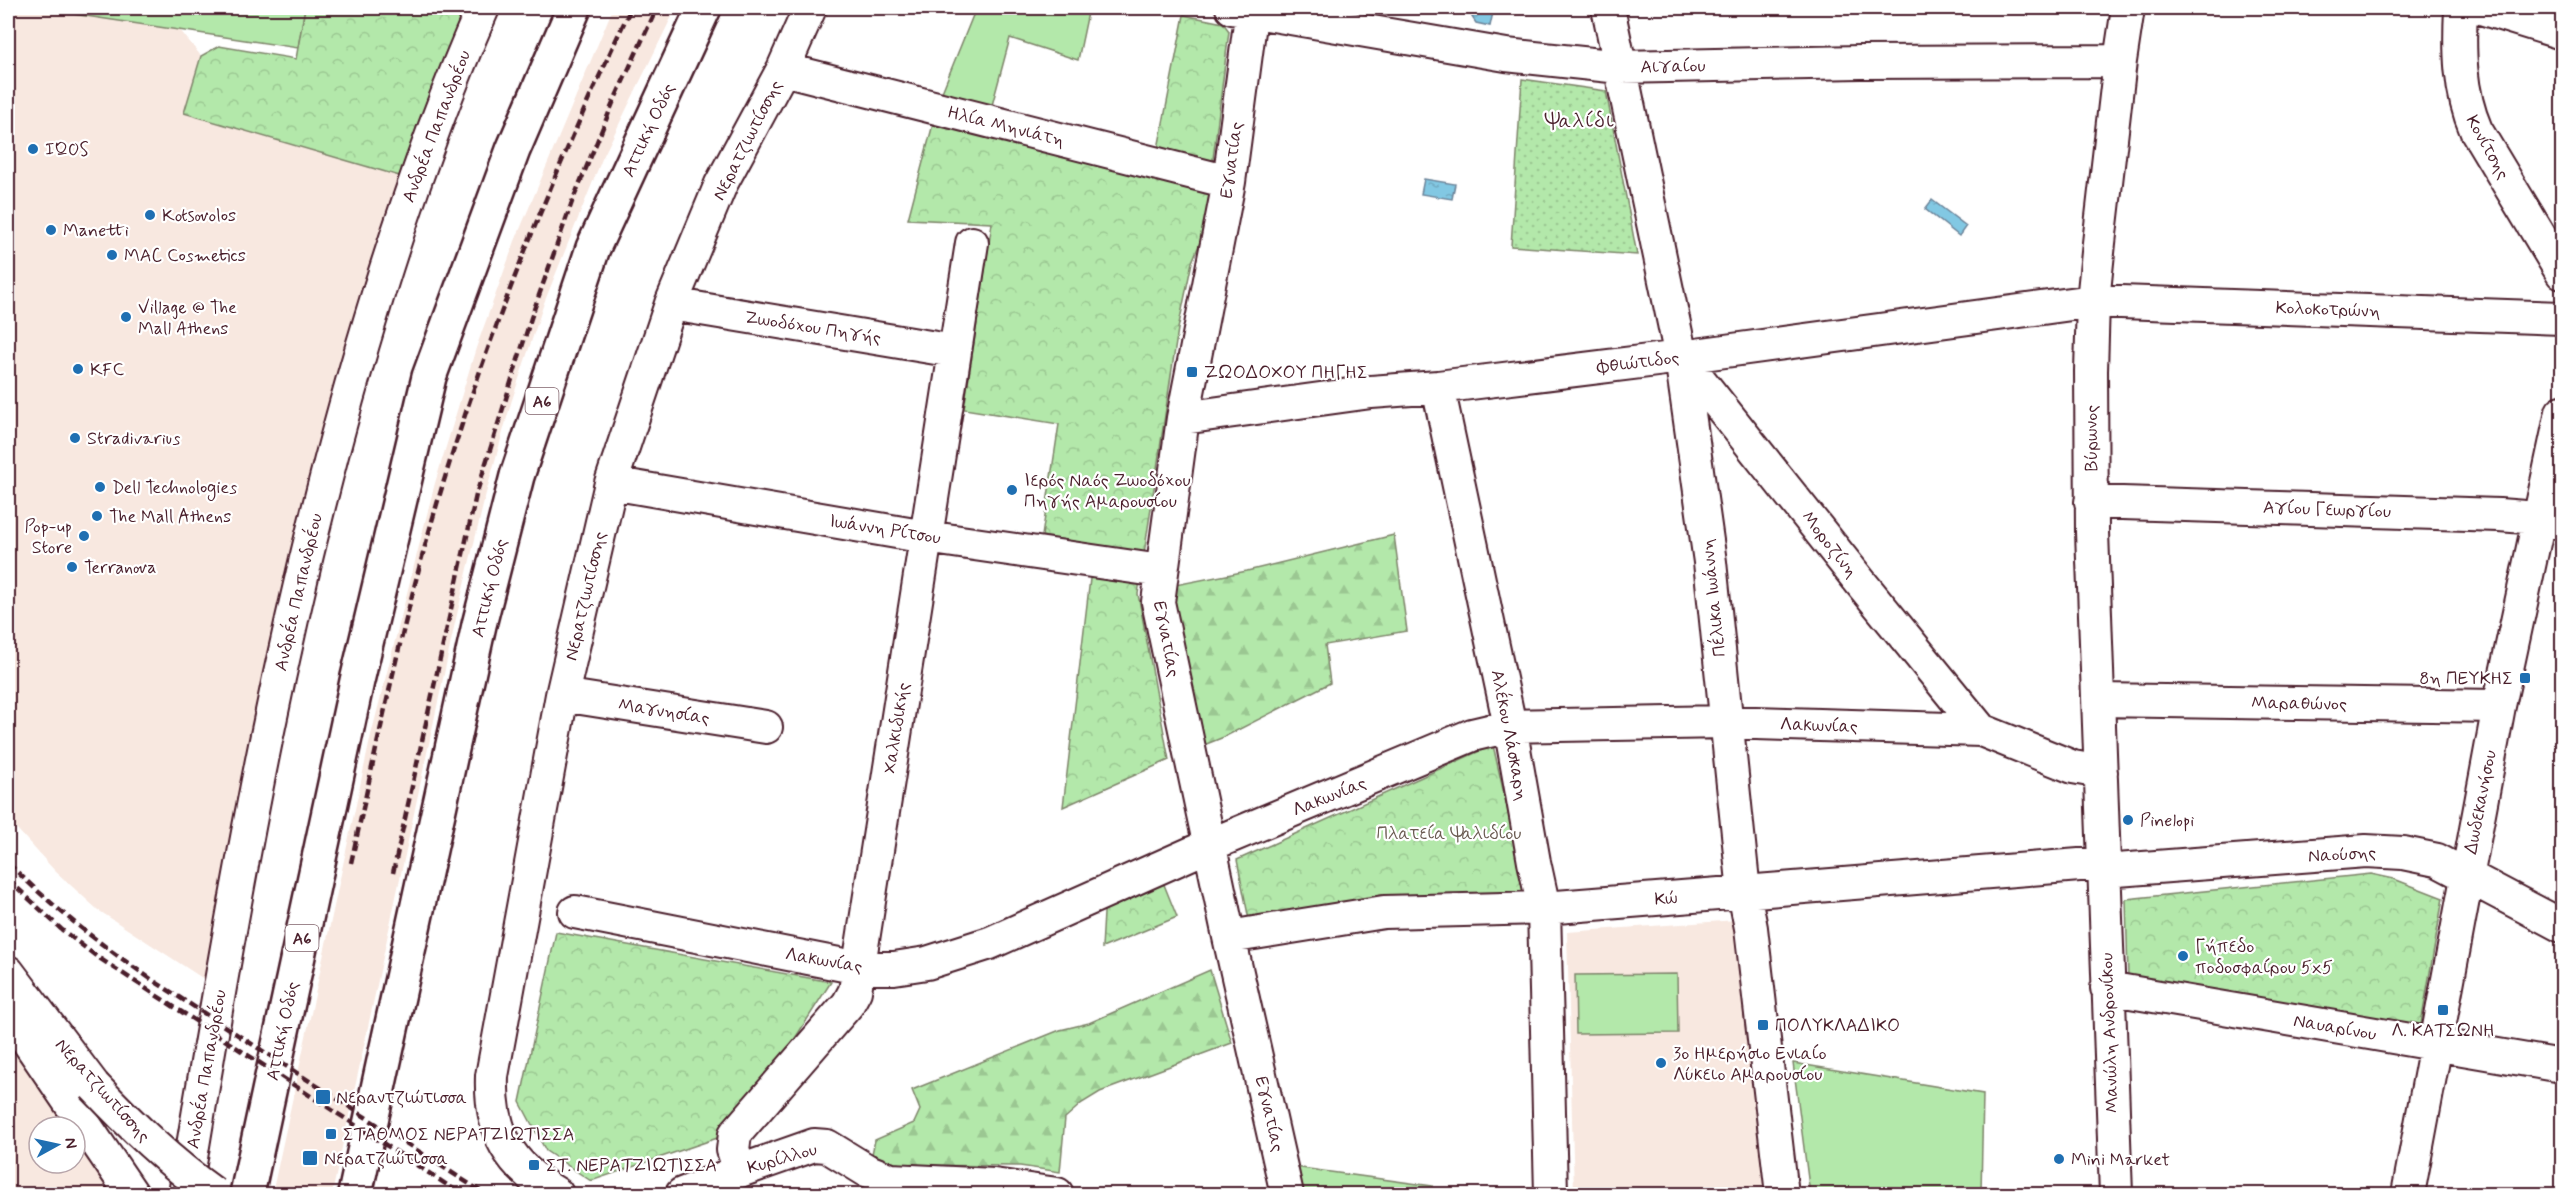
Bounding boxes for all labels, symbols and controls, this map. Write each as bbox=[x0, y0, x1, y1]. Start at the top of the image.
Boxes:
street label: Ανδρέα Παπανδρέου bbox=[396, 46, 477, 206]
street label: Αιγαίου bbox=[1640, 54, 1706, 80]
street label: Νερατζιωτίσσης bbox=[707, 76, 789, 205]
street label: Αττική Οδός bbox=[617, 80, 681, 181]
street label: Ηλία Μηνιάτη bbox=[945, 101, 1067, 153]
district label: Ψαλίδι bbox=[1544, 108, 1615, 135]
street label: Κονίτσης bbox=[2460, 111, 2515, 184]
street label: Εγνατίας bbox=[1215, 120, 1249, 200]
place label: IQOS bbox=[45, 138, 89, 162]
marker: IQOS bbox=[26, 142, 40, 156]
place label: Kotsovolos bbox=[162, 204, 236, 228]
marker: Kotsovolos bbox=[143, 208, 157, 222]
place label: Manetti bbox=[63, 219, 129, 243]
marker: Manetti bbox=[44, 223, 58, 237]
place label: MAC Cosmetics bbox=[124, 244, 246, 268]
marker: MAC Cosmetics bbox=[105, 248, 119, 262]
place label: Village @ The Mall Athens bbox=[138, 296, 237, 341]
street label: Κολοκοτρώνη bbox=[2275, 296, 2381, 324]
street label: Ζωοδόχου Πηγής bbox=[743, 305, 883, 351]
marker: Village @ The Mall Athens bbox=[119, 310, 133, 324]
street label: Φθιώτιδος bbox=[1595, 346, 1681, 380]
place label: KFC bbox=[90, 358, 124, 382]
place label: ΖΩΟΔΟΧΟΥ ΠΗΓΗΣ bbox=[1204, 361, 1368, 385]
marker: KFC bbox=[71, 362, 85, 376]
marker: ΖΩΟΔΟΧΟΥ ΠΗΓΗΣ bbox=[1185, 365, 1199, 379]
road number: Α6 bbox=[526, 388, 558, 414]
street label: Βύρωνος bbox=[2080, 405, 2104, 471]
place label: Stradivarius bbox=[87, 427, 180, 451]
marker: Stradivarius bbox=[68, 431, 82, 445]
place label: Ιερός Ναός Ζωοδόχου Πηγής Αμαρουσίου bbox=[1024, 469, 1191, 514]
place label: Dell Technologies bbox=[112, 476, 237, 501]
marker: Dell Technologies bbox=[93, 480, 107, 494]
marker: Ιερός Ναός Ζωοδόχου Πηγής Αμαρουσίου bbox=[1005, 483, 1019, 497]
street label: Αγίου Γεωργίου bbox=[2263, 496, 2391, 524]
place label: The Mall Athens bbox=[109, 505, 231, 529]
street label: Μοροζίνη bbox=[1795, 506, 1863, 583]
marker: The Mall Athens bbox=[90, 509, 104, 523]
street label: Ιωάννη Ρίτσου bbox=[827, 509, 942, 551]
street label: Ανδρέα Παπανδρέου bbox=[268, 511, 329, 673]
place label: Pop-up Store bbox=[24, 515, 72, 560]
marker: Pop-up Store bbox=[77, 529, 91, 543]
street label: Νερατζιωτίσσης bbox=[559, 529, 613, 663]
street label: Αττική Οδός bbox=[466, 536, 514, 640]
street label: Πέλικα Ιωάννη bbox=[1695, 538, 1732, 658]
place label: Terranova bbox=[84, 556, 156, 580]
marker: Terranova bbox=[65, 560, 79, 574]
street label: Εγνατίας bbox=[1147, 599, 1185, 679]
place label: 8η ΠΕΥΚΗΣ bbox=[2419, 667, 2513, 691]
street label: Αλέκου Λάσκαρη bbox=[1485, 668, 1534, 803]
marker: 8η ΠΕΥΚΗΣ bbox=[2518, 671, 2532, 685]
street label: Χαλκιδικής bbox=[878, 681, 916, 775]
street label: Μαραθώνος bbox=[2251, 691, 2347, 717]
street label: Μαγνησίας bbox=[617, 693, 711, 731]
street label: Λακωνίας bbox=[1780, 713, 1858, 739]
street label: Δωδεκανήσου bbox=[2459, 748, 2503, 856]
street label: Λακωνίας bbox=[1289, 771, 1370, 823]
place label: Pinelopi bbox=[2140, 809, 2194, 833]
marker: Pinelopi bbox=[2121, 813, 2135, 827]
park label: Πλατεία Ψαλιδίου bbox=[1377, 822, 1521, 846]
street label: Ναούσης bbox=[2307, 841, 2377, 869]
street label: Κώ bbox=[1654, 886, 1679, 912]
road number: Α6 bbox=[286, 925, 318, 951]
place label: Γήπεδο ποδοσφαίρου 5x5 bbox=[2195, 935, 2333, 980]
street label: Λακωνίας bbox=[783, 942, 864, 980]
marker: Γήπεδο ποδοσφαίρου 5x5 bbox=[2176, 949, 2190, 963]
street label: Μανώλη Ανδρονίκου bbox=[2095, 952, 2125, 1114]
street label: Αττική Οδός bbox=[261, 979, 305, 1083]
street label: Ανδρέα Παπανδρέου bbox=[180, 988, 233, 1151]
marker: Λ. ΚΑΤΣΩΝΗ bbox=[2436, 1003, 2450, 1017]
street label: Ναυαρίνου bbox=[2292, 1009, 2378, 1047]
place label: ΠΟΛΥΚΛΑΔΙΚΟ bbox=[1775, 1014, 1900, 1038]
marker: ΠΟΛΥΚΛΑΔΙΚΟ bbox=[1756, 1018, 1770, 1032]
place label: Λ. ΚΑΤΣΩΝΗ bbox=[2391, 1019, 2495, 1043]
street label: Νερατζιωτίσσης bbox=[49, 1034, 155, 1148]
place label: 3ο Ημερήσιο Ενιαίο Λύκειο Αμαρουσίου bbox=[1673, 1042, 1827, 1087]
marker: 3ο Ημερήσιο Ενιαίο Λύκειο Αμαρουσίου bbox=[1654, 1056, 1668, 1070]
street label: Εγνατίας bbox=[1249, 1074, 1289, 1155]
place label: Νεραντζιώτισσα bbox=[336, 1086, 467, 1110]
marker: Νεραντζιώτισσα bbox=[314, 1088, 332, 1106]
north arrow bbox=[27, 1115, 87, 1175]
place label: ΣΤΑΘΜΟΣ ΝΕΡΑΤΖΙΩΤΙΣΣΑ bbox=[343, 1123, 575, 1147]
marker: ΣΤΑΘΜΟΣ ΝΕΡΑΤΖΙΩΤΙΣΣΑ bbox=[324, 1127, 338, 1141]
text: N bbox=[59, 1136, 82, 1150]
street label: Κυρίλλου bbox=[745, 1138, 820, 1180]
place label: Νερατζιώτισσα bbox=[324, 1147, 448, 1171]
place label: Mini Market bbox=[2071, 1148, 2170, 1172]
marker: Νερατζιώτισσα bbox=[301, 1149, 319, 1167]
marker: Mini Market bbox=[2052, 1152, 2066, 1166]
place label: ΣΤ. ΝΕΡΑΤΖΙΩΤΙΣΣΑ bbox=[546, 1154, 717, 1178]
marker: ΣΤ. ΝΕΡΑΤΖΙΩΤΙΣΣΑ bbox=[527, 1158, 541, 1172]

